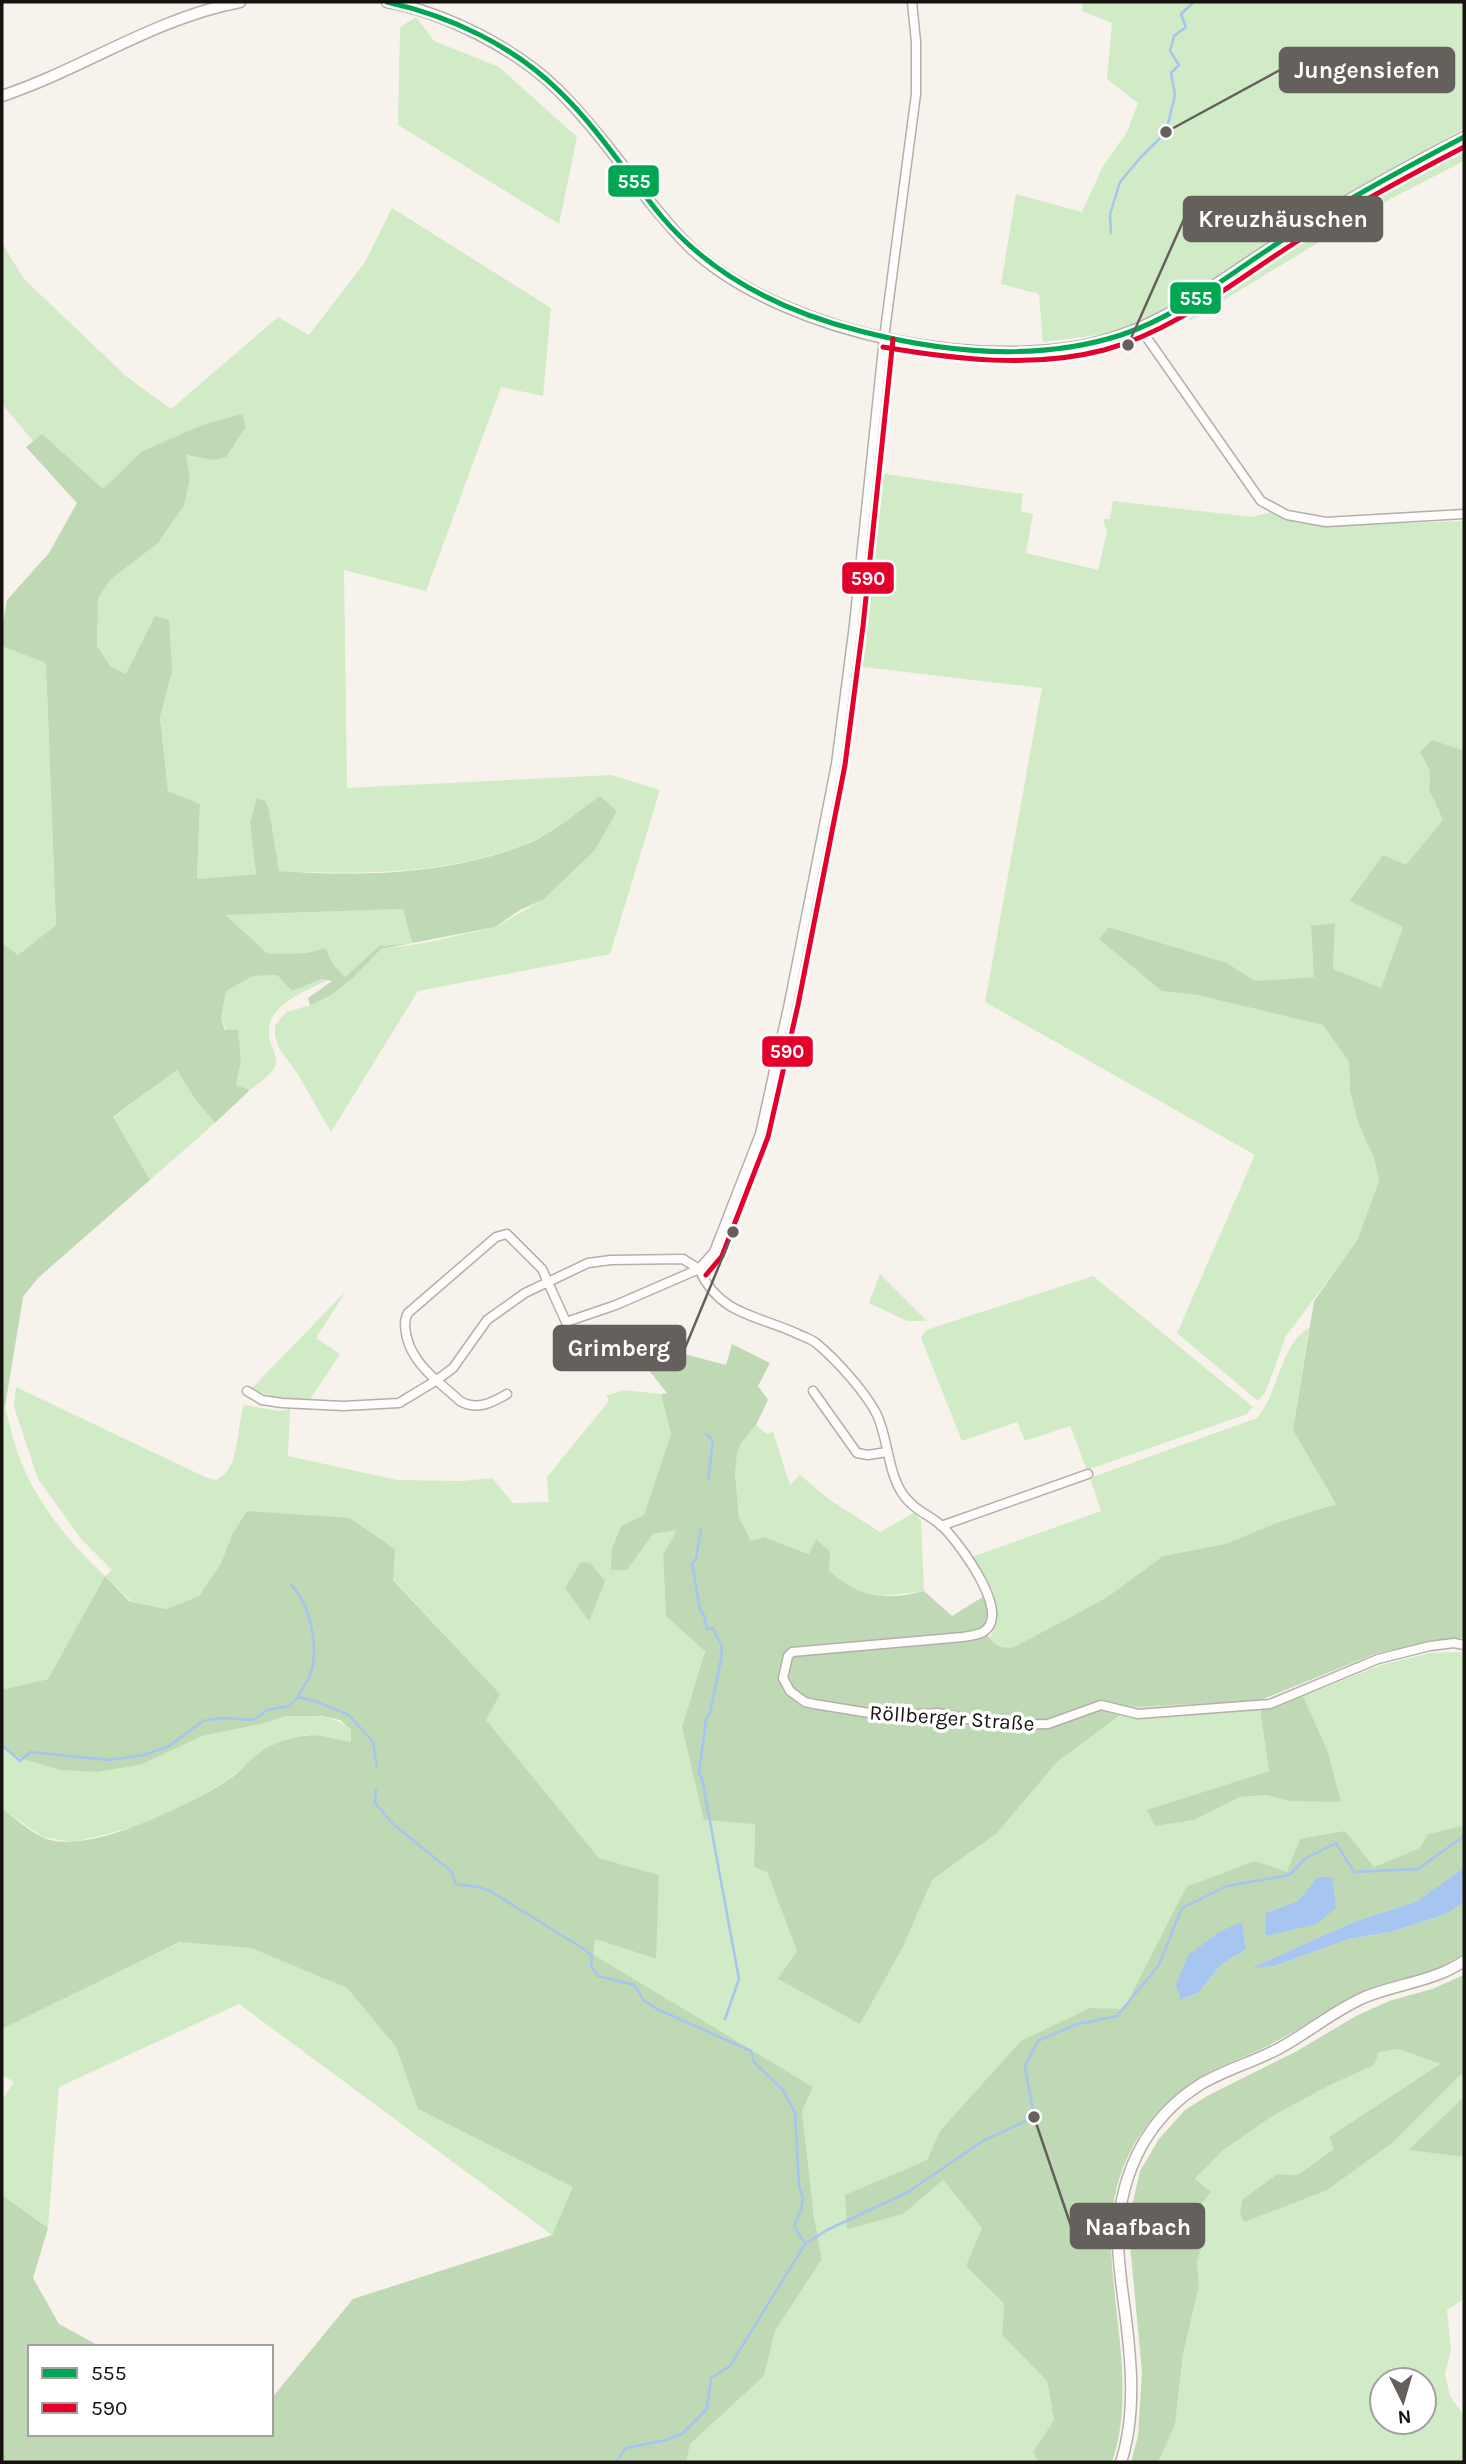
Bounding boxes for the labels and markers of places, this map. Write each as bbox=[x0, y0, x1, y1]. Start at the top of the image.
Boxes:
callout: Jungensiefen bbox=[1280, 48, 1454, 92]
callout: Kreuzhäuschen bbox=[1184, 197, 1382, 241]
callout: Grimberg bbox=[554, 1326, 685, 1370]
callout: Naafbach bbox=[1071, 2204, 1204, 2248]

